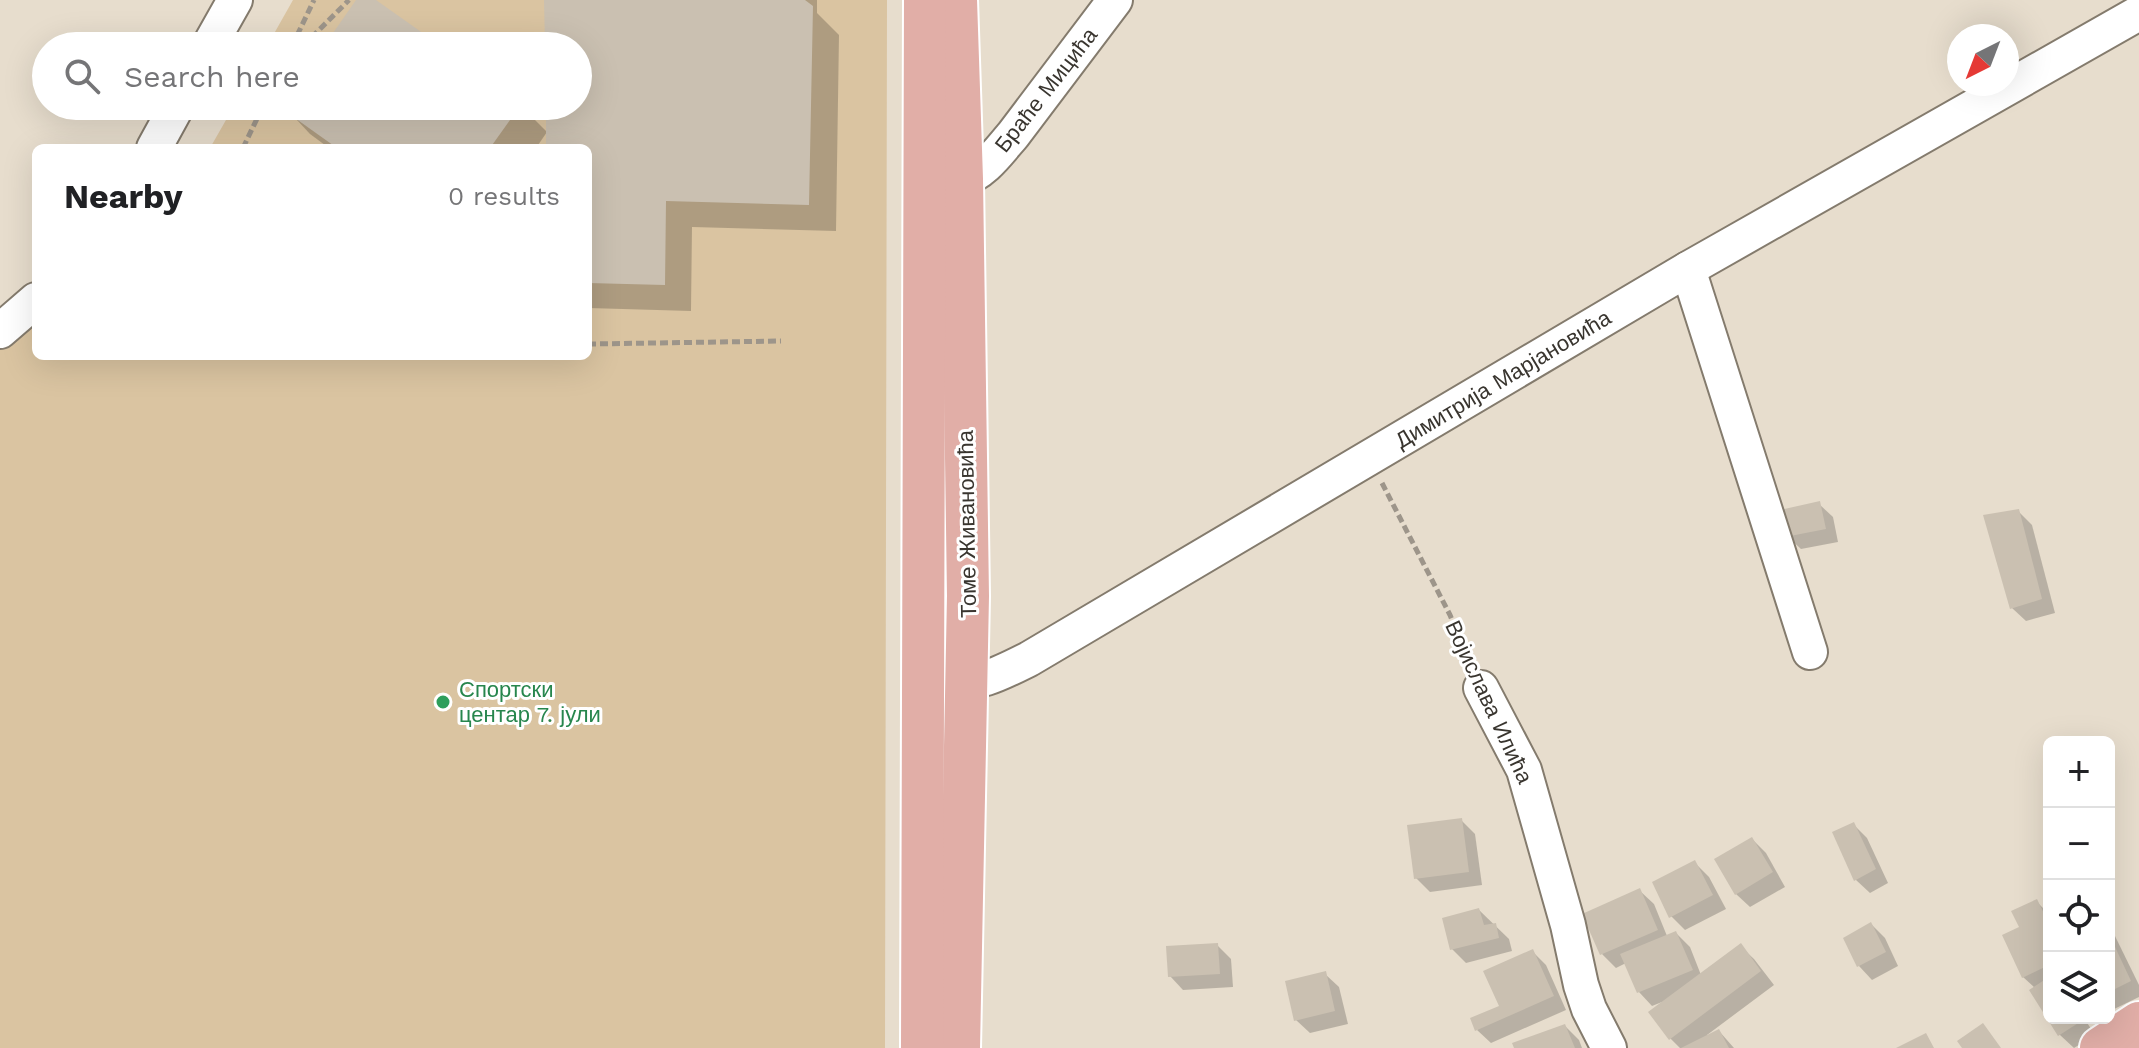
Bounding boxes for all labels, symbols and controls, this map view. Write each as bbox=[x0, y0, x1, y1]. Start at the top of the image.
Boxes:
street label: Браће Мицића bbox=[990, 22, 1103, 157]
north arrow bbox=[1947, 24, 2019, 96]
search box bbox=[32, 32, 592, 120]
icon: search bbox=[60, 54, 104, 98]
text: Search here bbox=[124, 59, 300, 94]
text: Nearby bbox=[64, 176, 183, 216]
text: 0 results bbox=[448, 181, 560, 211]
street label: Димитрија Марјановића bbox=[1391, 304, 1616, 453]
street label: Томе Живановића bbox=[953, 429, 981, 618]
street label: Војислава Илића bbox=[1440, 617, 1538, 788]
place label: Спортски центар 7. јули bbox=[459, 677, 601, 727]
marker: Спортски центар 7. јули bbox=[434, 693, 452, 711]
map controls bbox=[2043, 736, 2115, 1024]
button: + bbox=[2043, 736, 2115, 808]
button: − bbox=[2043, 808, 2115, 880]
button: locate bbox=[2043, 880, 2115, 952]
button: layers bbox=[2043, 952, 2115, 1024]

